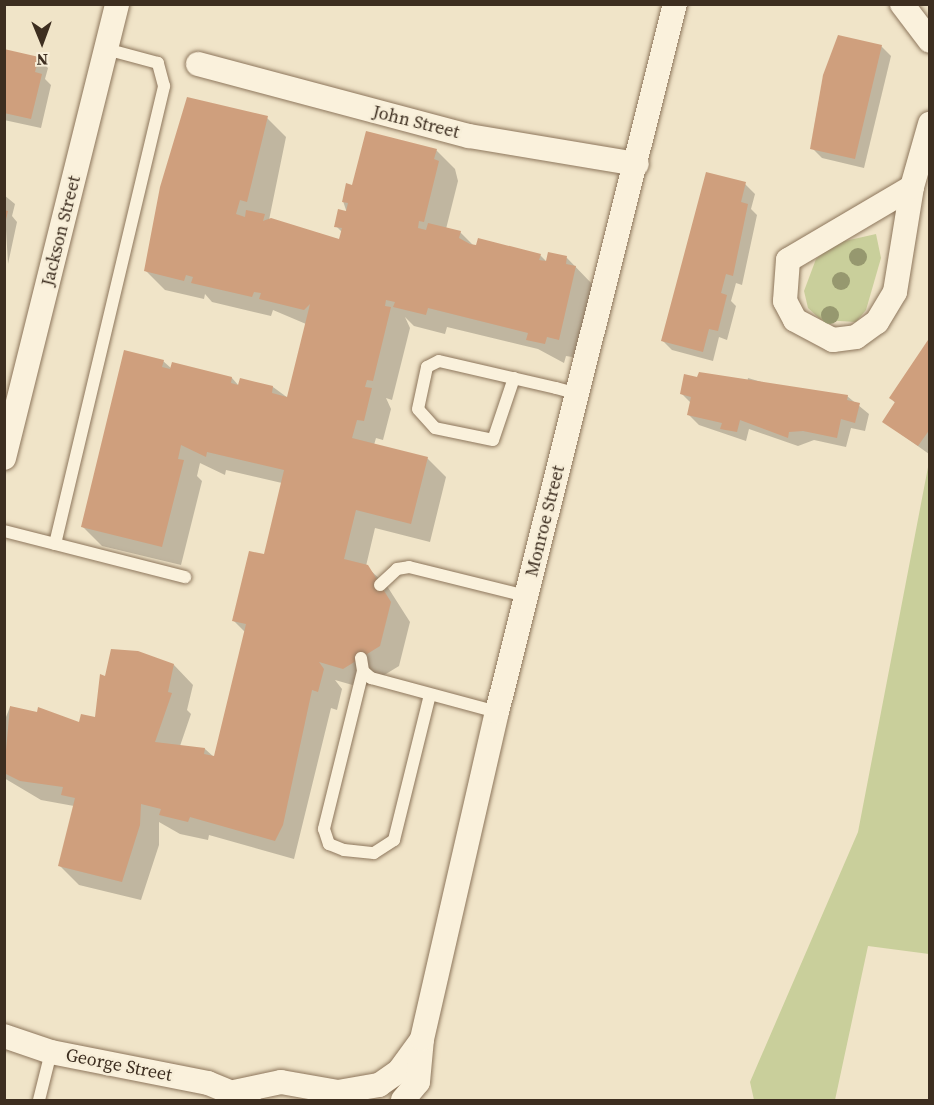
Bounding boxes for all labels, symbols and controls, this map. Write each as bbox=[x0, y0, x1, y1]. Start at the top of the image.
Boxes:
north arrow bbox=[12, 12, 72, 72]
text: N bbox=[36, 49, 48, 71]
street label: John Street bbox=[370, 101, 462, 143]
street label: Jackson Street bbox=[37, 174, 85, 288]
street label: Monroe Street bbox=[521, 463, 569, 579]
street label: George Street bbox=[64, 1044, 174, 1086]

